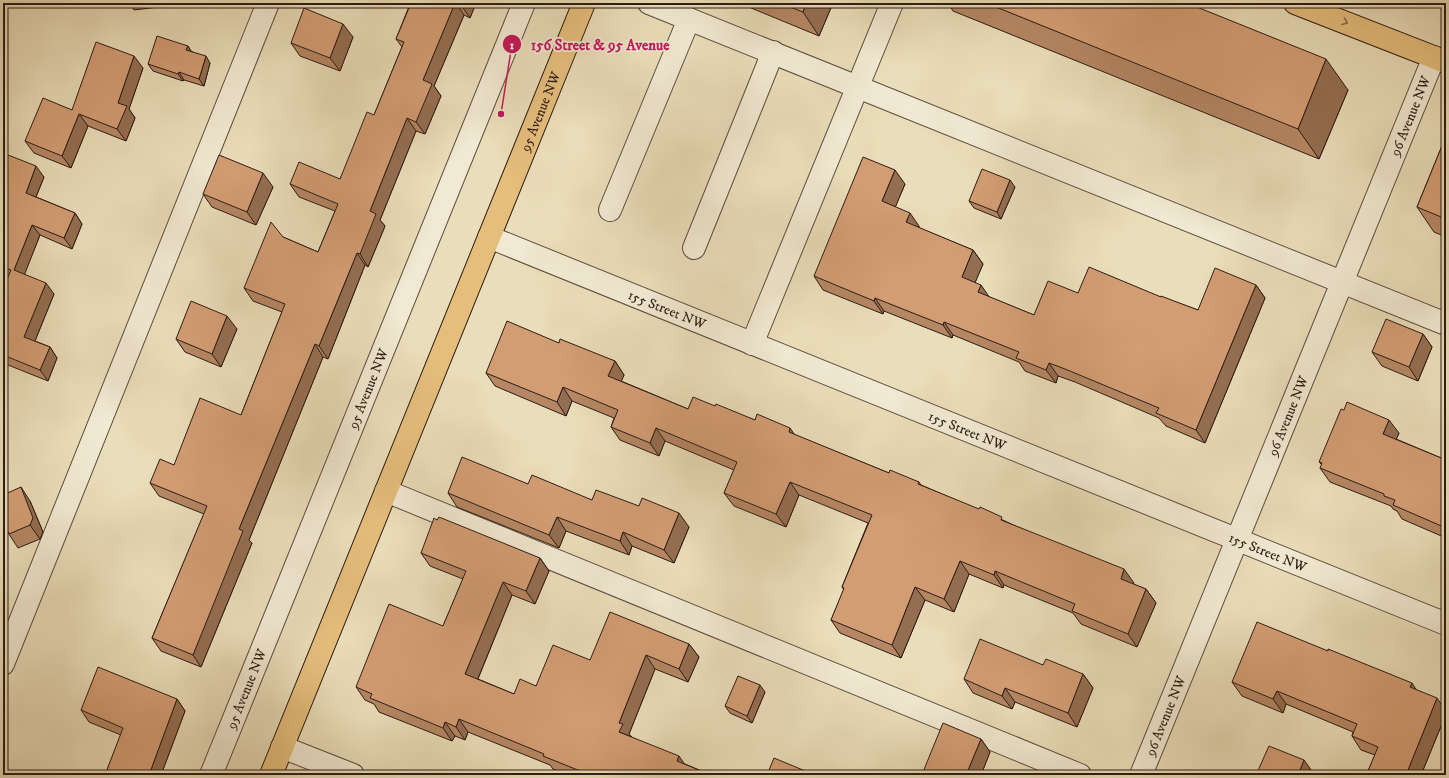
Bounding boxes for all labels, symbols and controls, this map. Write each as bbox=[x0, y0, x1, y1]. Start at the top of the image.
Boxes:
one-way arrow bbox=[1341, 18, 1348, 26]
callout: 156 Street & 95 Avenue bbox=[502, 31, 677, 58]
text: 156 Street & 95 Avenue bbox=[531, 36, 670, 55]
text: 1 bbox=[510, 38, 515, 53]
street label: 95 Avenue NW bbox=[516, 69, 565, 155]
street label: 96 Avenue NW bbox=[1386, 73, 1435, 160]
street label: 155 Street NW bbox=[625, 286, 708, 334]
street label: 95 Avenue NW bbox=[344, 346, 393, 432]
street label: 96 Avenue NW bbox=[1264, 373, 1313, 460]
street label: 155 Street NW bbox=[925, 408, 1009, 455]
street label: 155 Street NW bbox=[1226, 529, 1309, 577]
street label: 95 Avenue NW bbox=[222, 646, 271, 733]
street label: 96 Avenue NW bbox=[1141, 673, 1191, 760]

